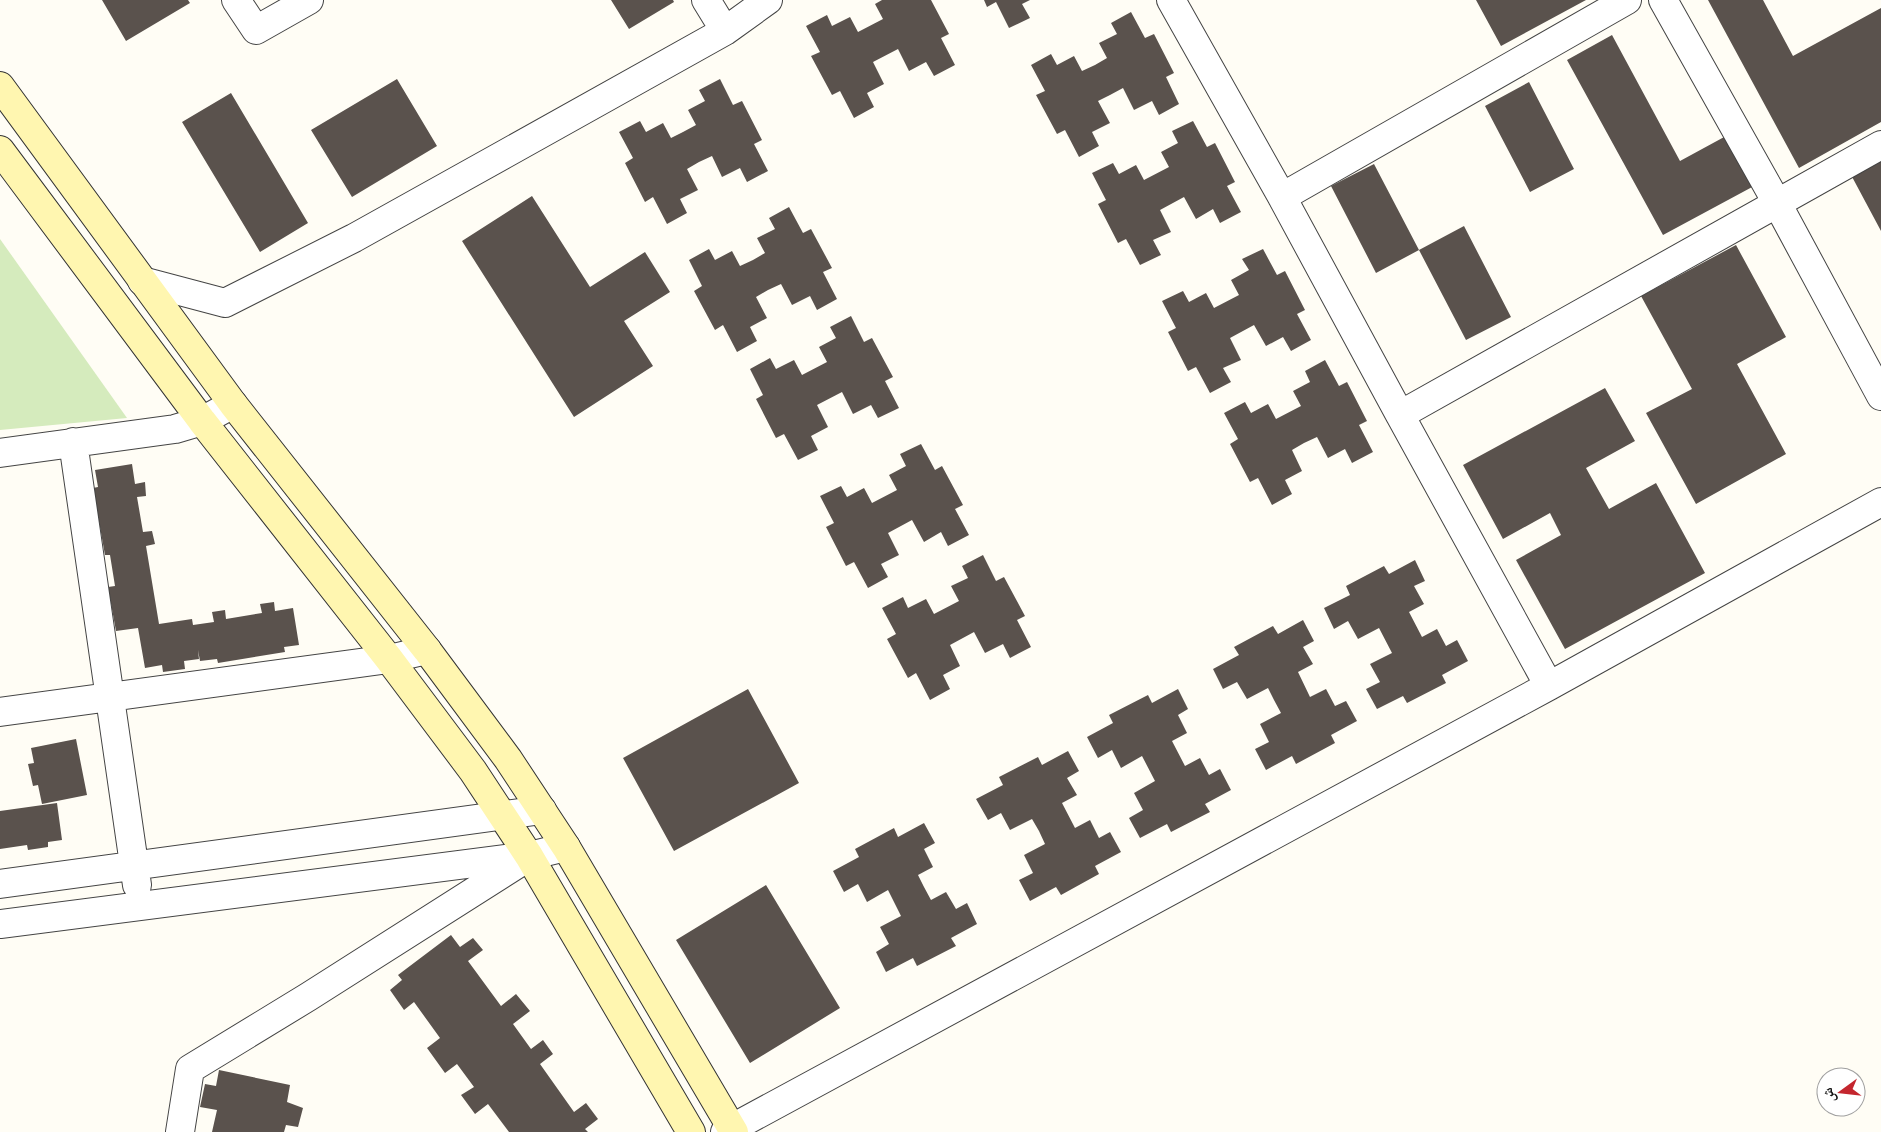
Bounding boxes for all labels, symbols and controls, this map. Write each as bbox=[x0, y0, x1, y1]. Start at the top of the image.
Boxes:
north arrow bbox=[1816, 1067, 1866, 1117]
text: ش bbox=[1817, 1086, 1839, 1105]

